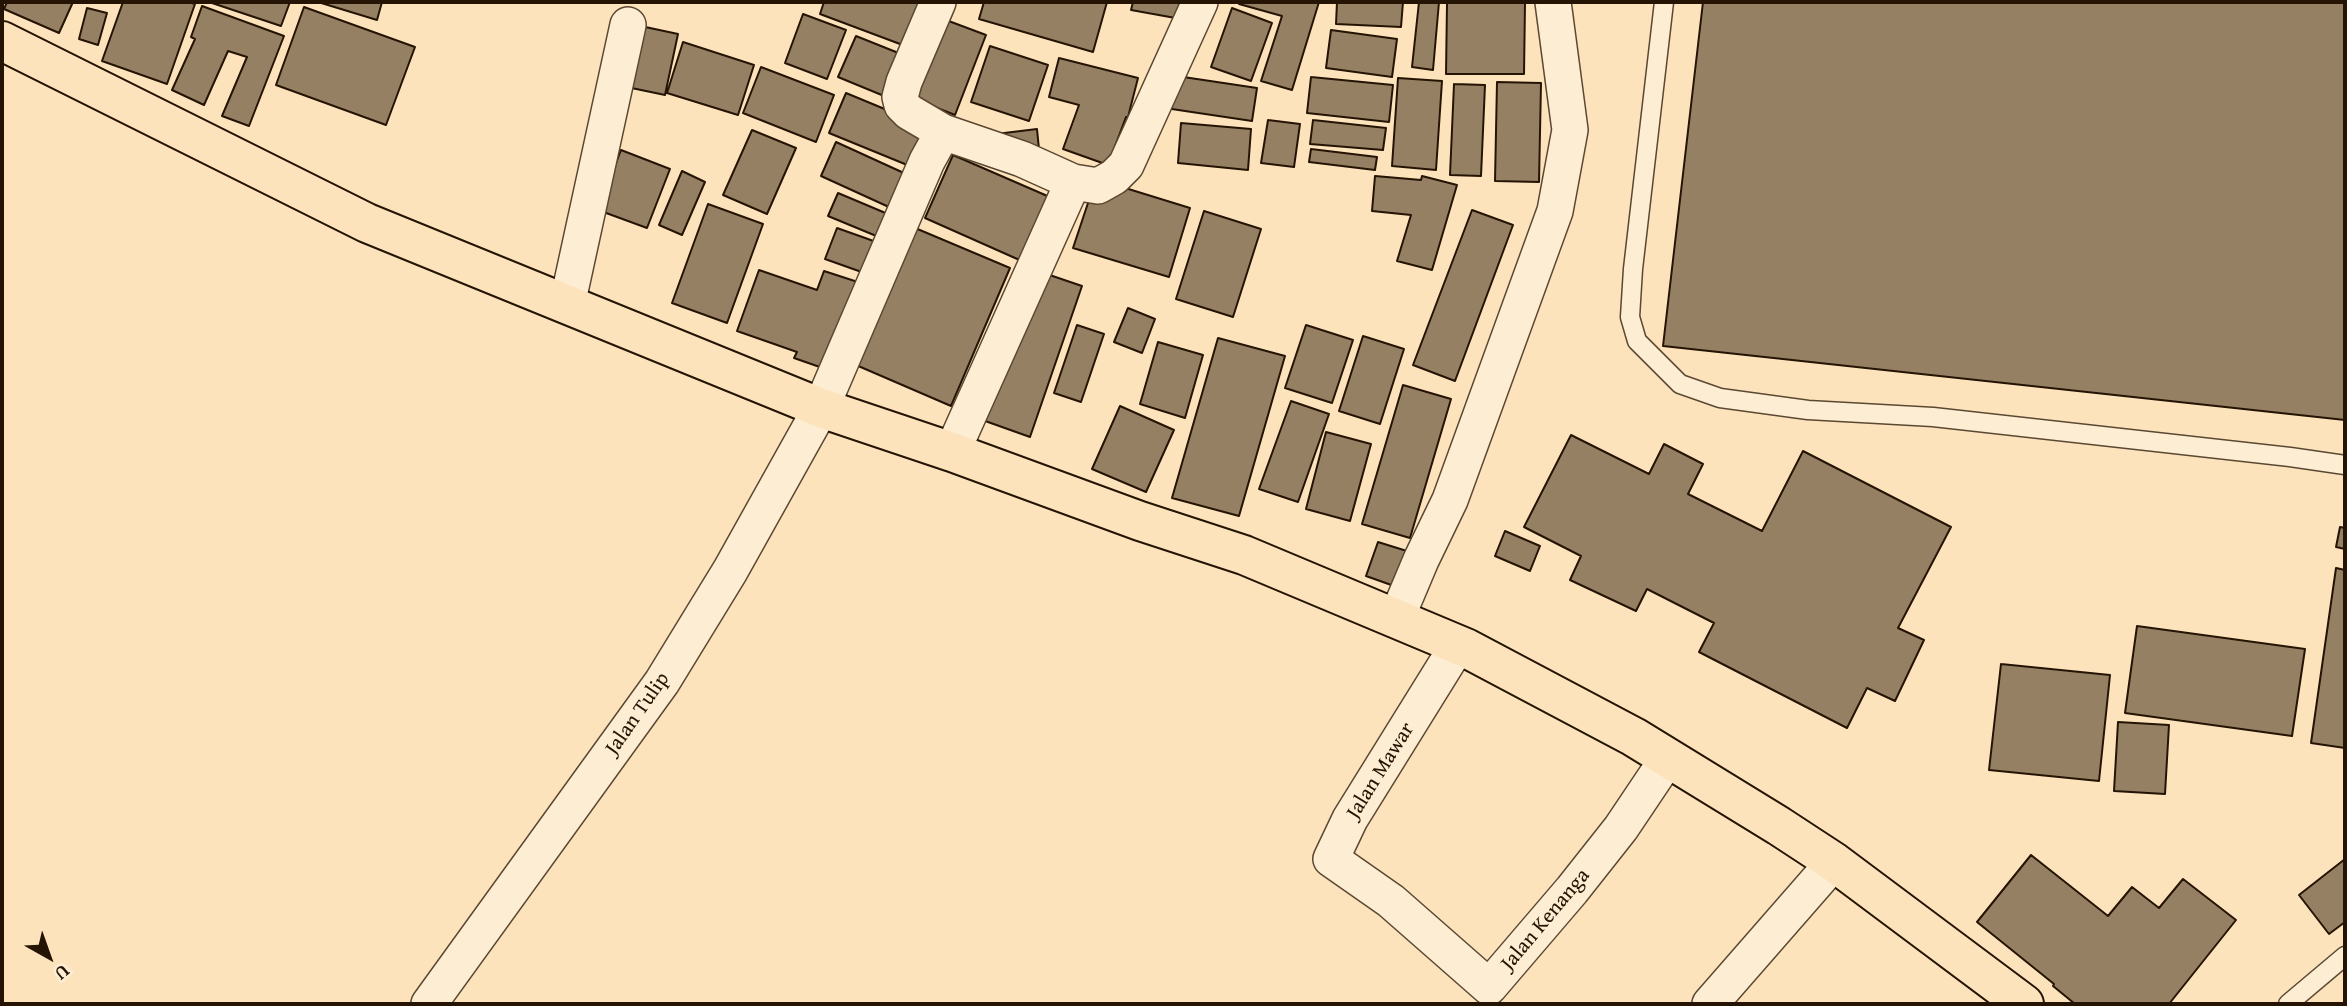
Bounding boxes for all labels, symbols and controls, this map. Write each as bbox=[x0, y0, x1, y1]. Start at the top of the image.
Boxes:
street label: Jalan Tulip bbox=[600, 668, 676, 760]
street label: Jalan Mawar bbox=[1341, 718, 1421, 824]
street label: Jalan Kenanga bbox=[1496, 864, 1596, 976]
north arrow bbox=[14, 922, 84, 992]
text: U bbox=[49, 958, 76, 988]

